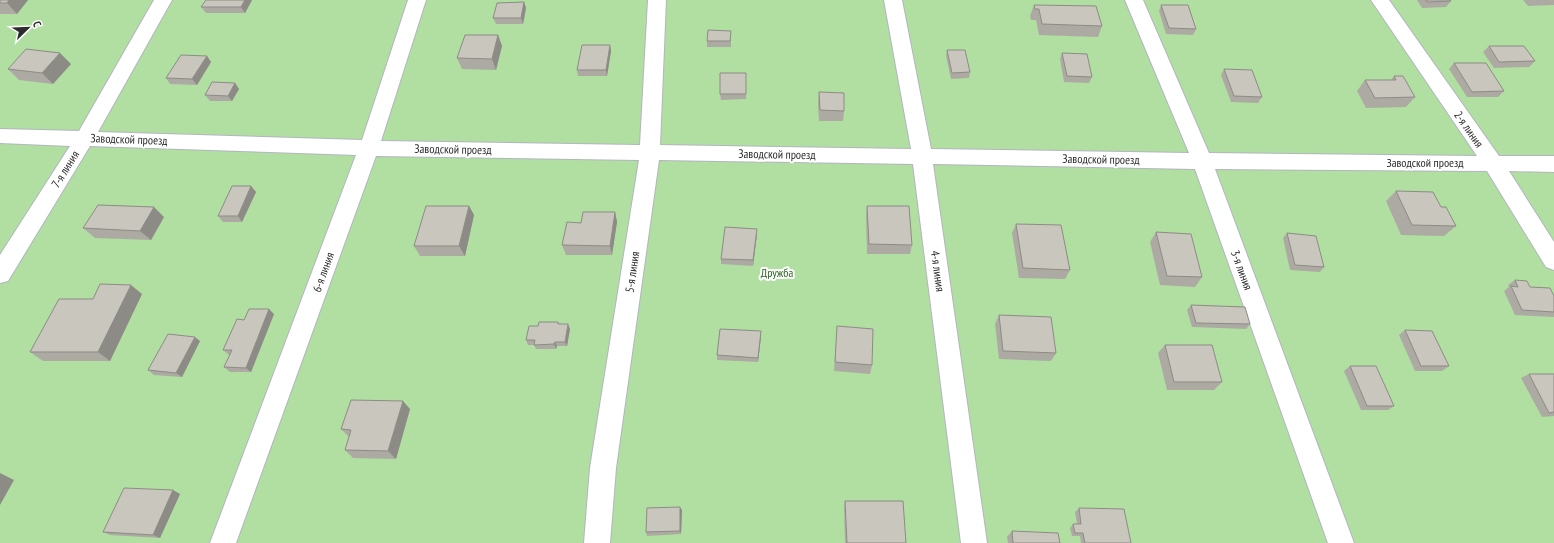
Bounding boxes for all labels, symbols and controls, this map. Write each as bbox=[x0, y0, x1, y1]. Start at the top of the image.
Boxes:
north arrow bbox=[8, 8, 48, 48]
text: С bbox=[30, 19, 45, 29]
street label: 2-я линия bbox=[1451, 108, 1487, 151]
street label: Заводской проезд bbox=[90, 130, 169, 148]
street label: Заводской проезд bbox=[414, 141, 492, 157]
street label: Заводской проезд bbox=[738, 146, 816, 162]
street label: 7-я линия bbox=[48, 147, 82, 190]
street label: Заводской проезд bbox=[1062, 151, 1140, 167]
street label: Заводской проезд bbox=[1386, 155, 1464, 170]
street label: 3-я линия bbox=[1228, 248, 1256, 292]
street label: 4-я линия bbox=[928, 249, 948, 293]
street label: 6-я линия bbox=[309, 250, 337, 294]
street label: 5-я линия bbox=[622, 250, 642, 294]
park label: Дружба bbox=[761, 265, 793, 280]

